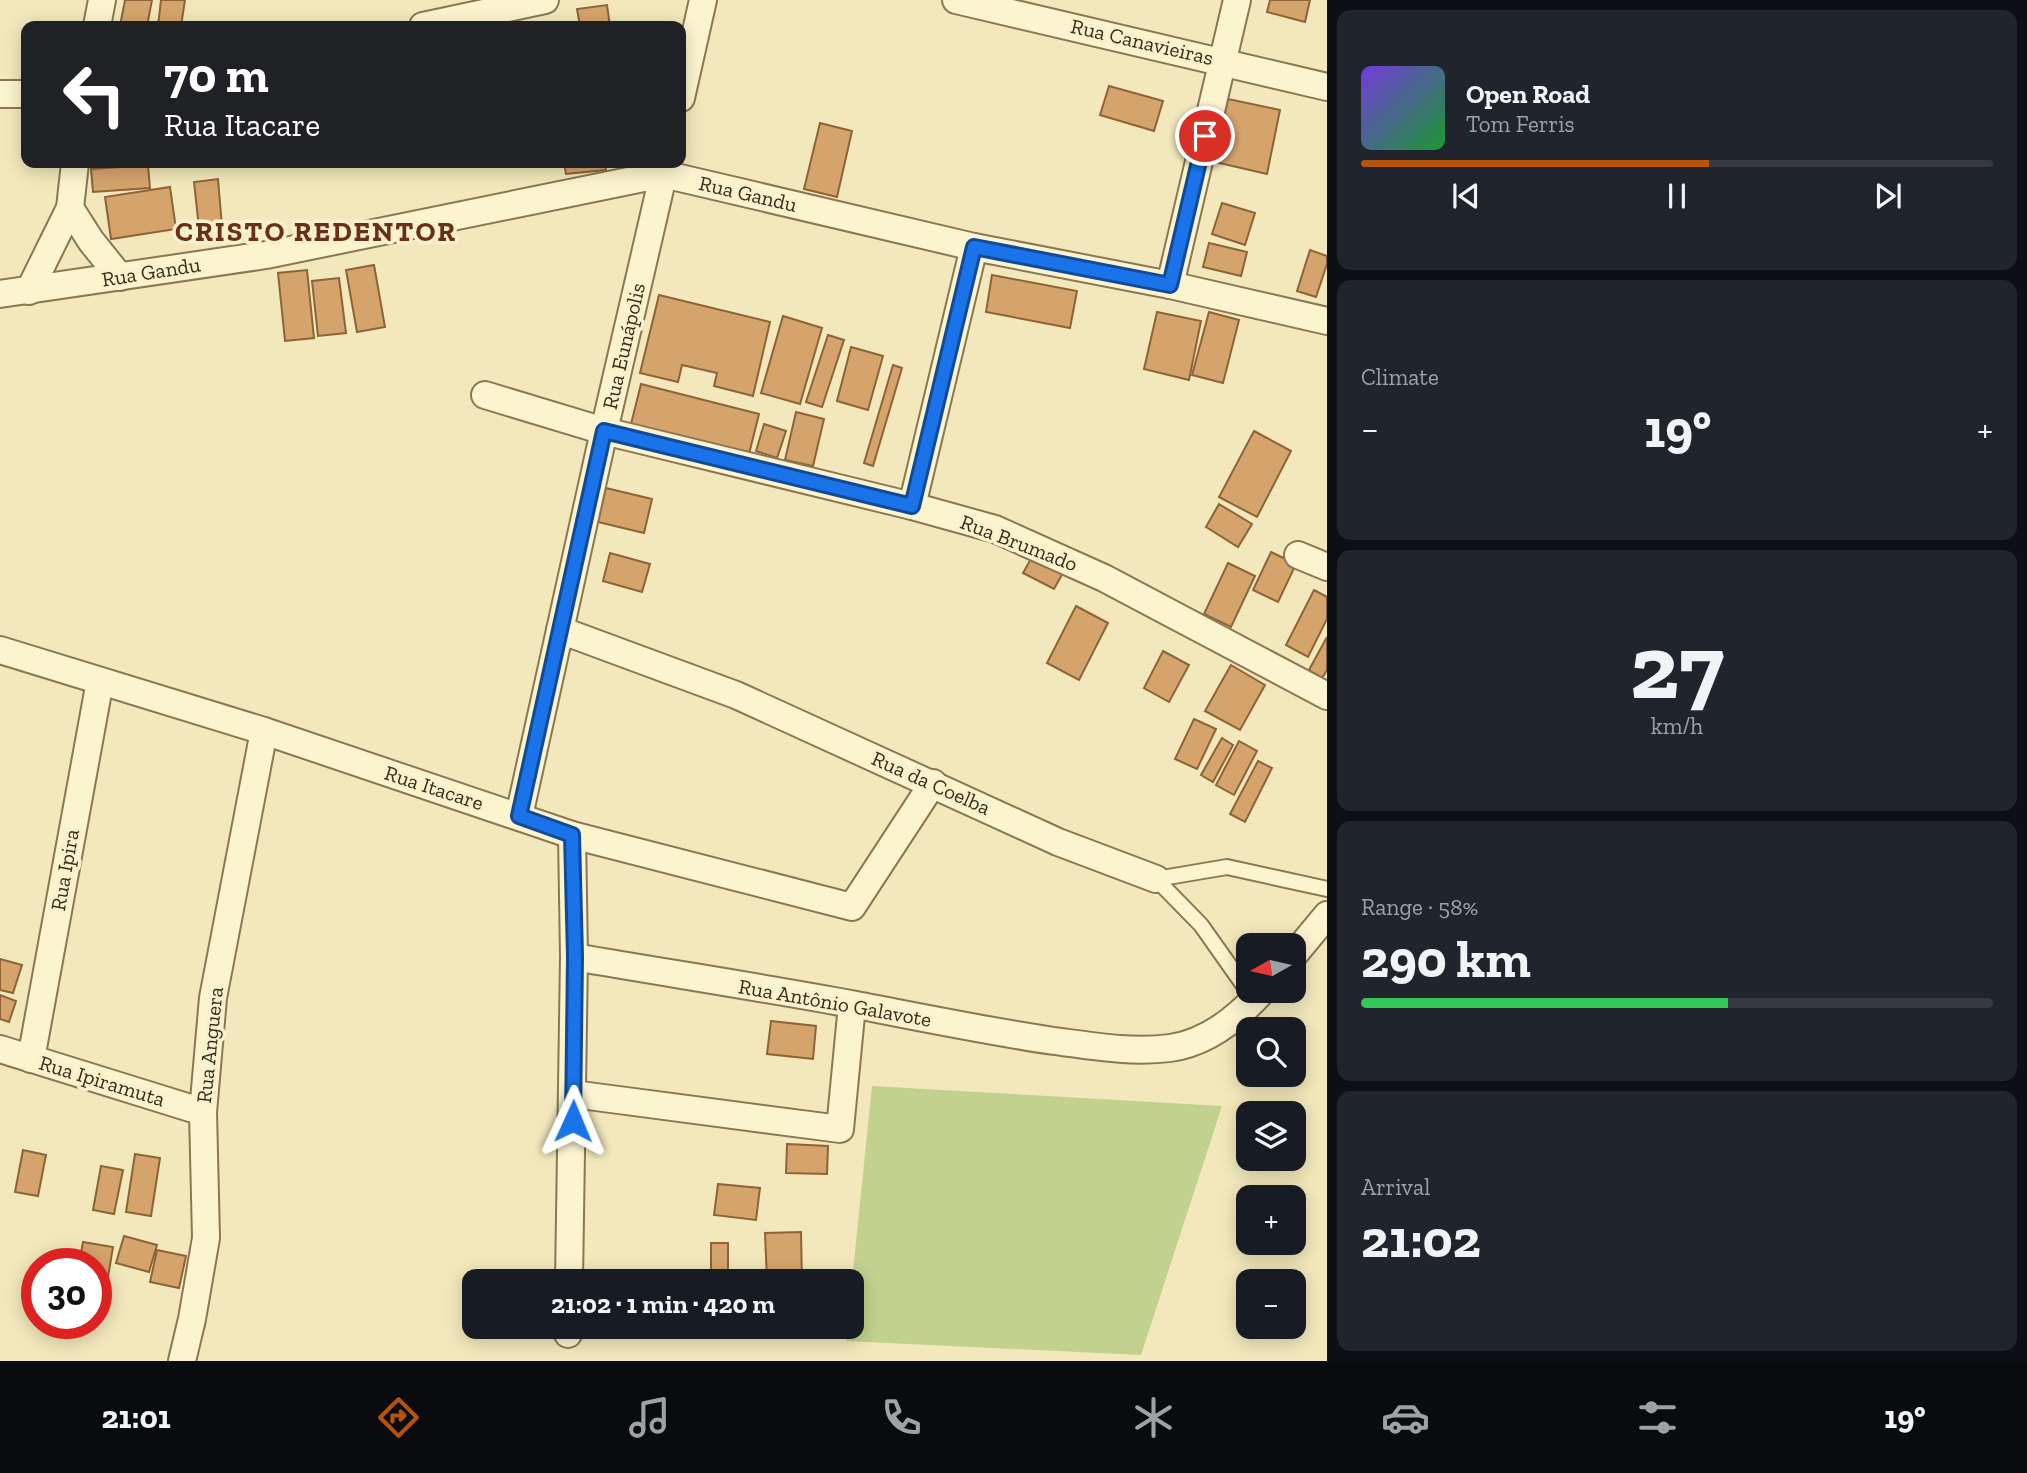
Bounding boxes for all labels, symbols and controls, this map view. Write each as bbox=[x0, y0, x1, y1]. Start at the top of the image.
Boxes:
street label: Rua Canavieiras bbox=[1068, 13, 1216, 70]
text: 70 m bbox=[164, 46, 269, 105]
icon: left bbox=[49, 49, 140, 140]
text: Open Road bbox=[1466, 78, 1590, 110]
text: Rua Itacare bbox=[164, 106, 320, 144]
pin bbox=[1175, 106, 1235, 166]
text: Tom Ferris bbox=[1466, 110, 1575, 138]
icon: arrive bbox=[1186, 117, 1224, 155]
street label: Rua Gandu bbox=[697, 170, 800, 217]
icon: previous bbox=[1447, 177, 1485, 215]
icon: pause bbox=[1658, 177, 1696, 215]
icon: next bbox=[1869, 177, 1907, 215]
district label: CRISTO REDENTOR bbox=[175, 215, 457, 248]
street label: Rua Gandu bbox=[100, 251, 202, 292]
street label: Rua Eunápolis bbox=[597, 280, 650, 412]
text: Climate bbox=[1361, 363, 1439, 391]
text: 19° bbox=[1644, 398, 1711, 460]
text: − bbox=[1361, 406, 1379, 452]
text: + bbox=[1977, 406, 1993, 452]
street label: Rua Brumado bbox=[957, 509, 1081, 576]
text: 27 bbox=[1630, 612, 1724, 721]
text: km/h bbox=[1651, 712, 1703, 740]
street label: Rua da Coelba bbox=[868, 745, 994, 820]
street label: Rua Itacare bbox=[382, 760, 487, 815]
street label: Rua Ipira bbox=[45, 827, 84, 913]
text: Range · 58% bbox=[1361, 893, 1478, 921]
text: 290 km bbox=[1361, 928, 1531, 990]
north arrow bbox=[1236, 933, 1306, 1003]
map controls bbox=[1236, 933, 1306, 1339]
street label: Rua Antônio Galavote bbox=[737, 973, 934, 1032]
street label: Rua Anguera bbox=[191, 986, 228, 1104]
button: search bbox=[1236, 1017, 1306, 1087]
street label: Rua Ipiramuta bbox=[36, 1050, 168, 1112]
position arrow bbox=[536, 1084, 610, 1158]
button: layers bbox=[1236, 1101, 1306, 1171]
text: Arrival bbox=[1361, 1173, 1430, 1201]
button: + bbox=[1236, 1185, 1306, 1255]
text: 21:02 bbox=[1361, 1208, 1481, 1270]
speed limit sign: 30 bbox=[21, 1248, 112, 1339]
button: − bbox=[1236, 1269, 1306, 1339]
text: 21:02 · 1 min · 420 m bbox=[551, 1288, 775, 1320]
icon: directions bbox=[374, 1393, 423, 1442]
icon: music bbox=[625, 1393, 674, 1442]
icon: phone bbox=[877, 1393, 926, 1442]
icon: climate bbox=[1129, 1393, 1178, 1442]
icon: car bbox=[1381, 1393, 1430, 1442]
icon: filters bbox=[1633, 1393, 1682, 1442]
text: 21:01 bbox=[101, 1398, 171, 1436]
text: 19° bbox=[1884, 1398, 1926, 1436]

